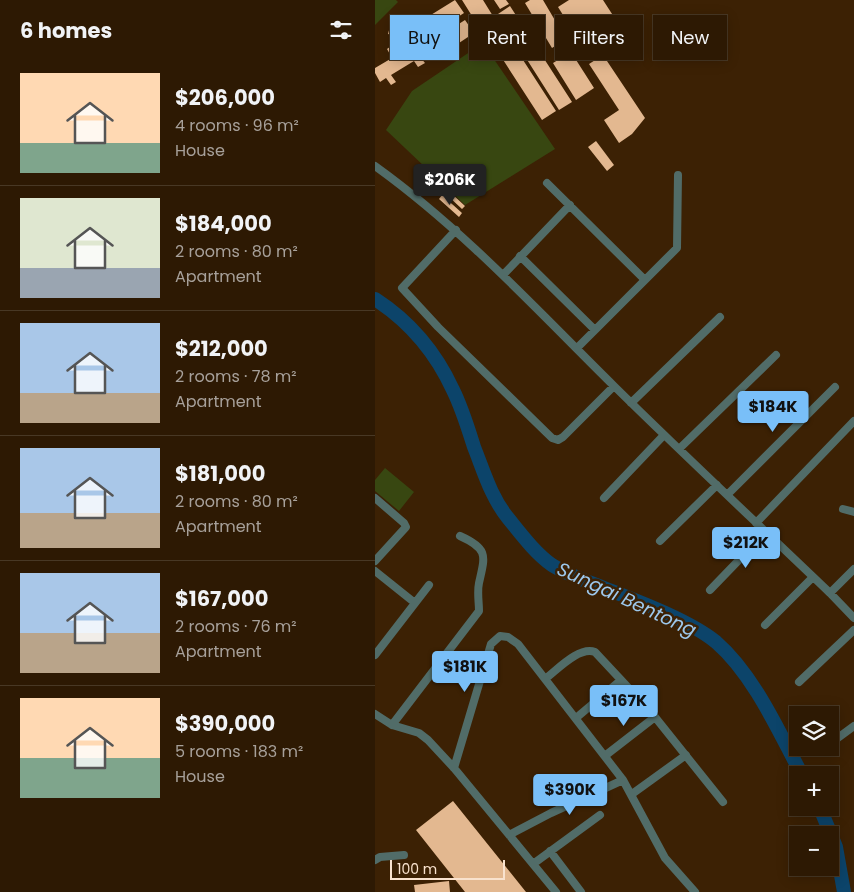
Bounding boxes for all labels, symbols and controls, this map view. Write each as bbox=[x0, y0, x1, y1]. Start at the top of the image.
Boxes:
chip: Buy bbox=[390, 15, 459, 60]
chip: Rent bbox=[469, 15, 545, 60]
chip: Filters bbox=[555, 15, 643, 60]
chip: New bbox=[653, 15, 727, 60]
text: 6 homes bbox=[20, 16, 112, 45]
icon: filters bbox=[327, 16, 355, 44]
text: $206,000 bbox=[175, 83, 275, 112]
icon: home bbox=[60, 93, 120, 153]
text: 4 rooms · 96 m² bbox=[175, 114, 299, 137]
text: House bbox=[175, 139, 225, 162]
pin: $206K bbox=[415, 164, 485, 206]
text: $206K bbox=[424, 168, 476, 191]
text: $184,000 bbox=[175, 209, 272, 238]
icon: home bbox=[60, 218, 120, 278]
text: 2 rooms · 80 m² bbox=[175, 240, 298, 263]
text: Apartment bbox=[175, 265, 262, 288]
text: $212,000 bbox=[175, 334, 268, 363]
icon: home bbox=[60, 343, 120, 403]
text: 2 rooms · 78 m² bbox=[175, 365, 297, 388]
text: Apartment bbox=[175, 390, 262, 413]
pin: $184K bbox=[738, 390, 808, 433]
text: $184K bbox=[749, 395, 797, 418]
text: $181,000 bbox=[175, 459, 265, 488]
icon: home bbox=[60, 468, 120, 528]
text: 2 rooms · 80 m² bbox=[175, 490, 298, 513]
text: Apartment bbox=[175, 515, 262, 538]
pin: $212K bbox=[711, 526, 781, 569]
text: $212K bbox=[723, 531, 769, 554]
water label: Sungai Bentong bbox=[553, 555, 701, 644]
text: $167,000 bbox=[175, 584, 268, 613]
icon: home bbox=[60, 593, 120, 653]
text: 2 rooms · 76 m² bbox=[175, 615, 297, 638]
text: Apartment bbox=[175, 640, 262, 663]
pin: $181K bbox=[430, 650, 500, 693]
text: $181K bbox=[443, 655, 487, 678]
pin: $167K bbox=[589, 684, 659, 727]
text: $167K bbox=[601, 689, 647, 712]
map controls bbox=[789, 706, 839, 876]
button: layers bbox=[789, 706, 839, 756]
text: $390,000 bbox=[175, 709, 275, 738]
icon: home bbox=[60, 718, 120, 778]
text: 5 rooms · 183 m² bbox=[175, 740, 303, 763]
text: House bbox=[175, 765, 225, 788]
button: + bbox=[789, 766, 839, 816]
pin: $390K bbox=[535, 774, 605, 816]
text: $390K bbox=[544, 778, 596, 801]
button: − bbox=[789, 826, 839, 876]
scale bar bbox=[390, 857, 505, 880]
text: 100 m bbox=[397, 859, 437, 879]

